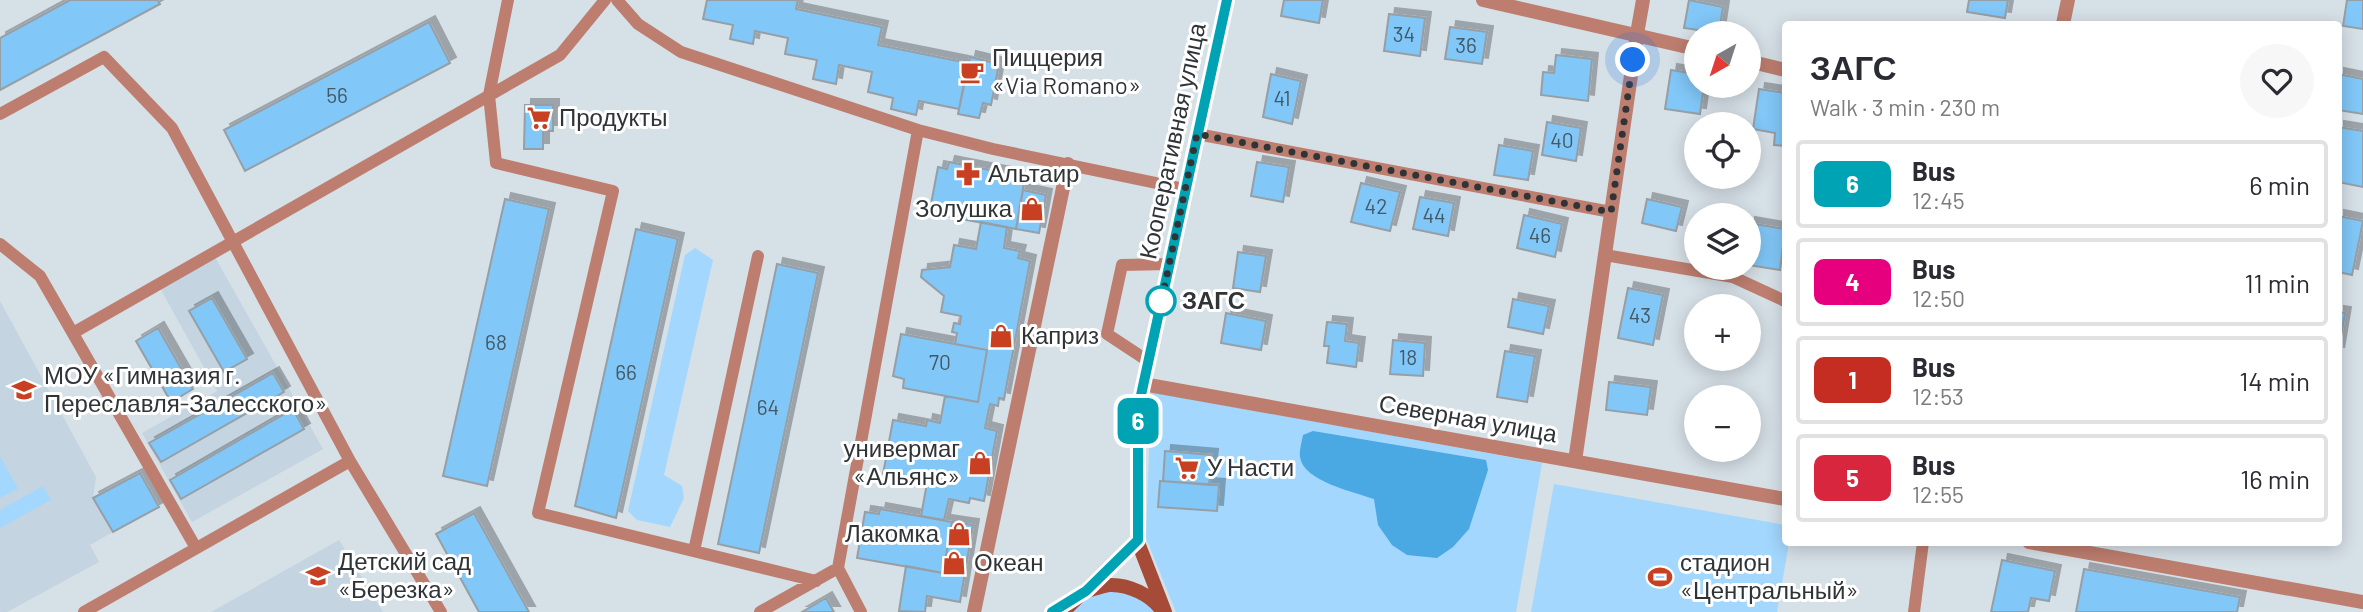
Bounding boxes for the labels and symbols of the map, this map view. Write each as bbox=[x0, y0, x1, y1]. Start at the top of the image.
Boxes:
street label: Кооперативная улица bbox=[1132, 19, 1211, 261]
house number: 34 bbox=[1393, 21, 1415, 46]
north arrow bbox=[1684, 21, 1760, 98]
house number: 36 bbox=[1455, 32, 1477, 57]
place label: Пиццерия «Via Romano» bbox=[992, 42, 1141, 99]
your location bbox=[1615, 42, 1650, 77]
cafe icon: Пиццерия «Via Romano» bbox=[958, 58, 986, 86]
house number: 56 bbox=[326, 82, 348, 107]
house number: 41 bbox=[1274, 85, 1291, 110]
place label: Продукты bbox=[559, 102, 667, 131]
supermarket icon: Продукты bbox=[525, 104, 553, 132]
house number: 40 bbox=[1550, 127, 1574, 152]
place label: Альтаир bbox=[988, 158, 1079, 187]
pharmacy icon: Альтаир bbox=[954, 160, 982, 188]
place label: Золушка bbox=[915, 193, 1013, 222]
house number: 42 bbox=[1365, 193, 1387, 218]
shop icon: Золушка bbox=[1018, 195, 1046, 223]
house number: 44 bbox=[1422, 202, 1446, 227]
house number: 46 bbox=[1529, 222, 1551, 247]
place label: ЗАГС bbox=[1182, 285, 1245, 314]
marker: ЗАГС bbox=[1146, 286, 1176, 316]
house number: 43 bbox=[1629, 302, 1651, 327]
place label: Каприз bbox=[1021, 320, 1099, 349]
shop icon: Каприз bbox=[987, 322, 1015, 350]
house number: 68 bbox=[485, 329, 507, 354]
house number: 18 bbox=[1399, 344, 1417, 369]
house number: 70 bbox=[929, 349, 951, 374]
house number: 66 bbox=[615, 359, 637, 384]
place label: МОУ «Гимназия г. Переславля-Залесского» bbox=[44, 360, 327, 417]
school or university icon: МОУ «Гимназия г. Переславля-Залесского» bbox=[10, 376, 38, 404]
street label: Северная улица bbox=[1377, 388, 1560, 448]
house number: 64 bbox=[757, 394, 779, 419]
line badge: 6 bbox=[1115, 398, 1161, 444]
place label: универмаг «Альянс» bbox=[844, 433, 960, 490]
shop icon: универмаг «Альянс» bbox=[966, 449, 994, 477]
place label: У Насти bbox=[1207, 452, 1294, 481]
supermarket icon: У Насти bbox=[1173, 454, 1201, 482]
place label: Лакомка bbox=[845, 518, 940, 547]
shop icon: Лакомка bbox=[945, 520, 973, 548]
place label: Детский сад «Березка» bbox=[338, 546, 471, 603]
place label: Океан bbox=[974, 547, 1043, 576]
place label: стадион «Центральный» bbox=[1680, 547, 1858, 604]
shop icon: Океан bbox=[940, 549, 968, 577]
school or university icon: Детский сад «Березка» bbox=[304, 562, 332, 590]
sports icon: стадион «Центральный» bbox=[1646, 563, 1674, 591]

